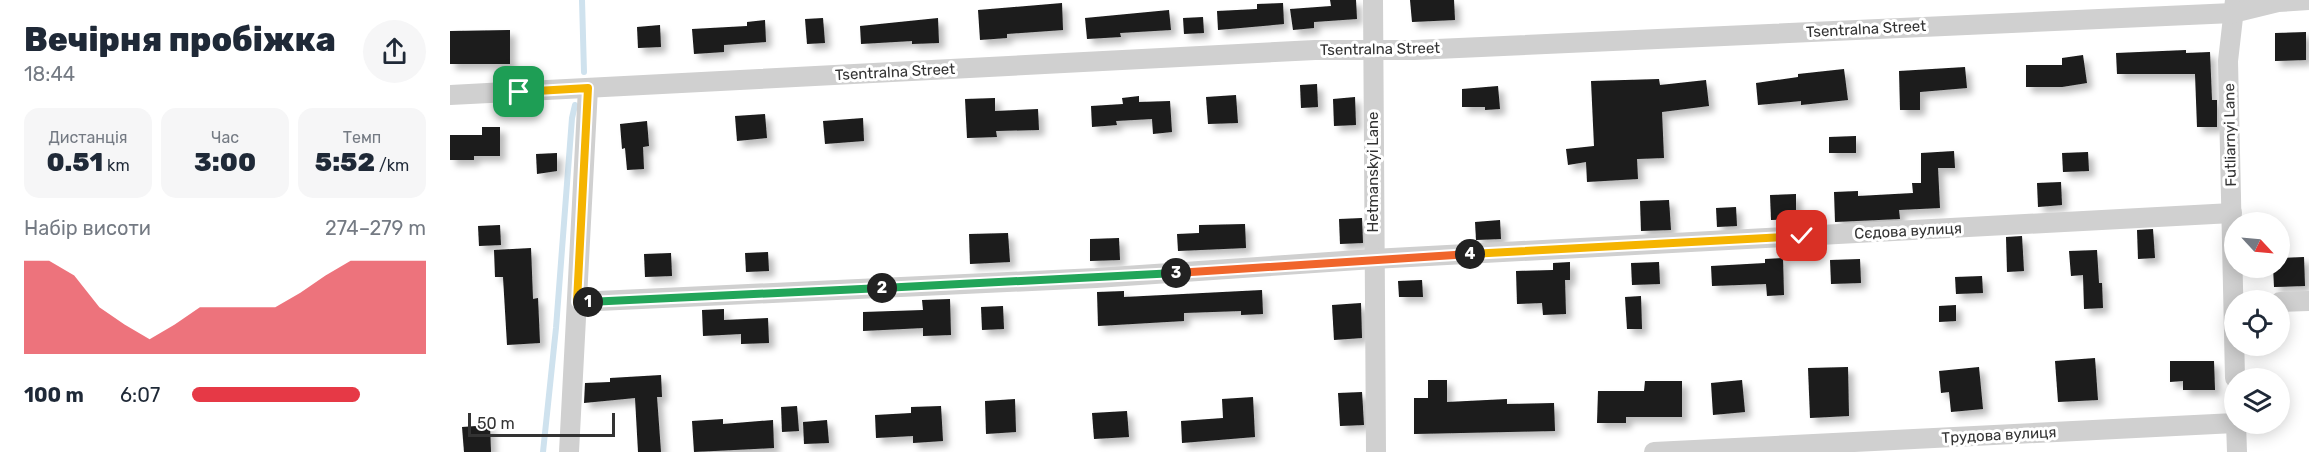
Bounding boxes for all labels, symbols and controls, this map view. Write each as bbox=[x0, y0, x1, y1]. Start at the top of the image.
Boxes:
street label: Tsentralna Street bbox=[1806, 17, 1927, 41]
text: Вечірня пробіжка bbox=[24, 20, 336, 59]
button: share bbox=[363, 20, 426, 83]
street label: Tsentralna Street bbox=[1320, 39, 1440, 59]
street label: Tsentralna Street bbox=[835, 60, 956, 84]
text: 18:44 bbox=[24, 62, 75, 86]
pin bbox=[493, 66, 544, 117]
icon: arrive bbox=[502, 75, 535, 108]
street label: Futliarnyi Lane bbox=[2220, 83, 2240, 187]
street label: Hetmanskyi Lane bbox=[1364, 112, 1382, 232]
text: Дистанція bbox=[48, 128, 128, 147]
text: Час bbox=[211, 128, 239, 147]
text: Темп bbox=[343, 128, 381, 147]
text: 0.51 bbox=[46, 147, 103, 178]
text: 3:00 bbox=[194, 147, 256, 178]
text: 5:52 bbox=[315, 147, 375, 178]
text: km bbox=[103, 156, 130, 175]
text: /km bbox=[375, 156, 409, 175]
pin bbox=[1776, 210, 1827, 261]
north arrow bbox=[2224, 212, 2290, 278]
map controls bbox=[2224, 212, 2290, 434]
text: Набір висоти bbox=[24, 216, 151, 240]
text: 274–279 m bbox=[325, 216, 426, 240]
icon: check bbox=[1785, 219, 1818, 252]
street label: Сєдова вулиця bbox=[1854, 219, 1962, 243]
pin: 4 bbox=[1455, 239, 1485, 269]
text: 4 bbox=[1465, 244, 1475, 263]
pin: 3 bbox=[1161, 258, 1191, 288]
text: 3 bbox=[1171, 263, 1181, 282]
pin: 2 bbox=[867, 273, 897, 303]
text: 2 bbox=[877, 278, 887, 297]
pin: 1 bbox=[573, 287, 603, 317]
button: locate bbox=[2224, 290, 2290, 356]
text: 1 bbox=[584, 292, 592, 311]
button: layers bbox=[2224, 368, 2290, 434]
text: 100 m bbox=[24, 383, 84, 407]
text: 6:07 bbox=[120, 383, 160, 407]
scale bar bbox=[468, 410, 615, 438]
text: 50 m bbox=[477, 414, 515, 433]
street label: Трудова вулиця bbox=[1941, 423, 2057, 447]

